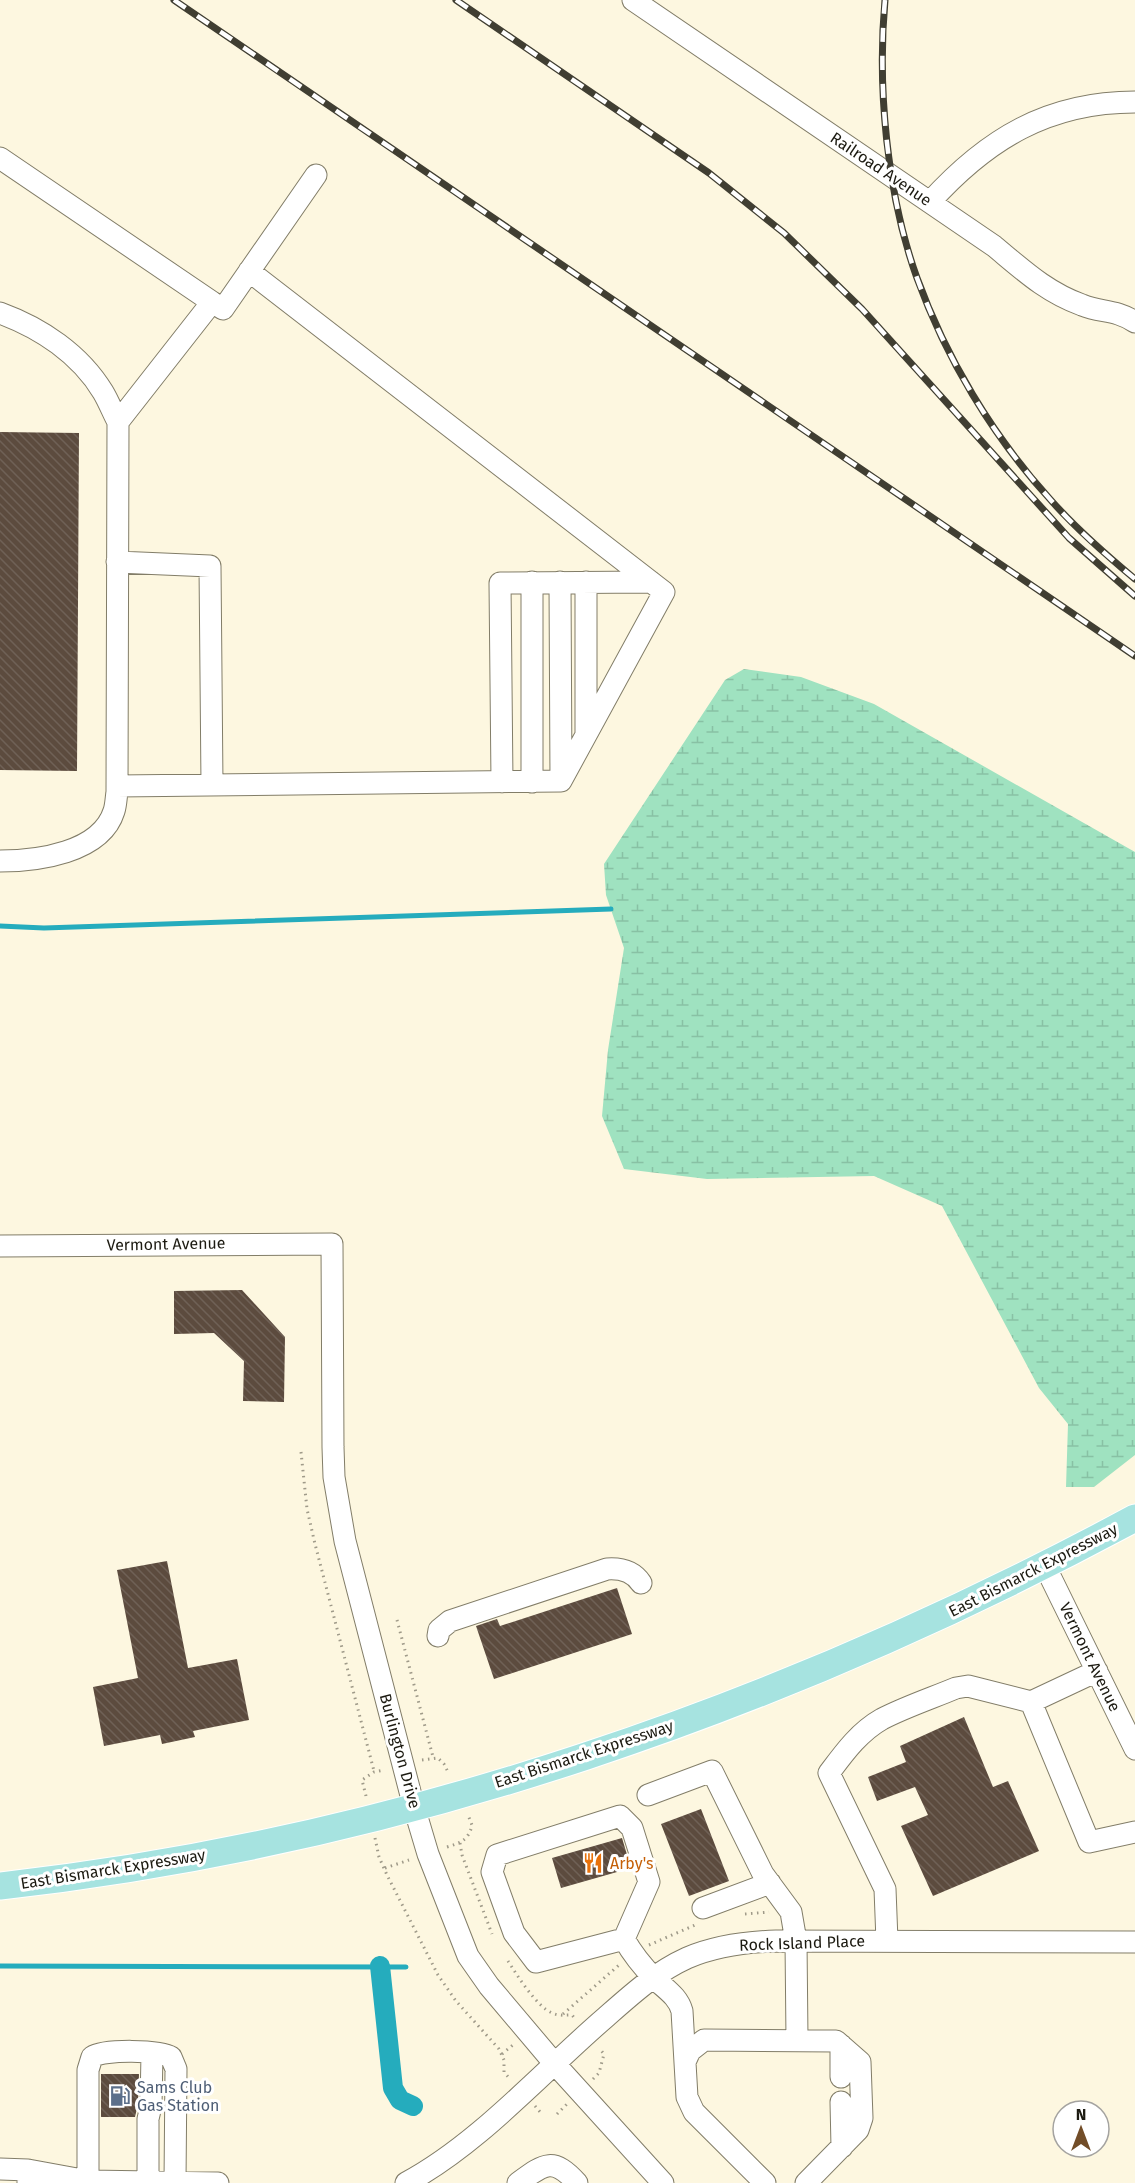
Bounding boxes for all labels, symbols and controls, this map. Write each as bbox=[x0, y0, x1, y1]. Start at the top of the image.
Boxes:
street label: Railroad Avenue bbox=[827, 128, 935, 210]
street label: Vermont Avenue bbox=[106, 1233, 226, 1255]
street label: East Bismarck Expressway bbox=[945, 1519, 1121, 1621]
street label: Vermont Avenue bbox=[1055, 1599, 1125, 1715]
street label: Burlington Drive bbox=[376, 1691, 424, 1811]
street label: East Bismarck Expressway bbox=[492, 1716, 676, 1792]
street label: East Bismarck Expressway bbox=[19, 1845, 207, 1893]
restaurant icon: Arby's bbox=[581, 1851, 605, 1875]
place label: Arby's bbox=[610, 1854, 653, 1873]
street label: Rock Island Place bbox=[739, 1931, 865, 1955]
place label: Sams Club Gas Station bbox=[137, 2078, 219, 2115]
fuel station icon: Sams Club Gas Station bbox=[108, 2084, 132, 2108]
north arrow bbox=[1051, 2099, 1111, 2159]
text: N bbox=[1076, 2105, 1086, 2124]

